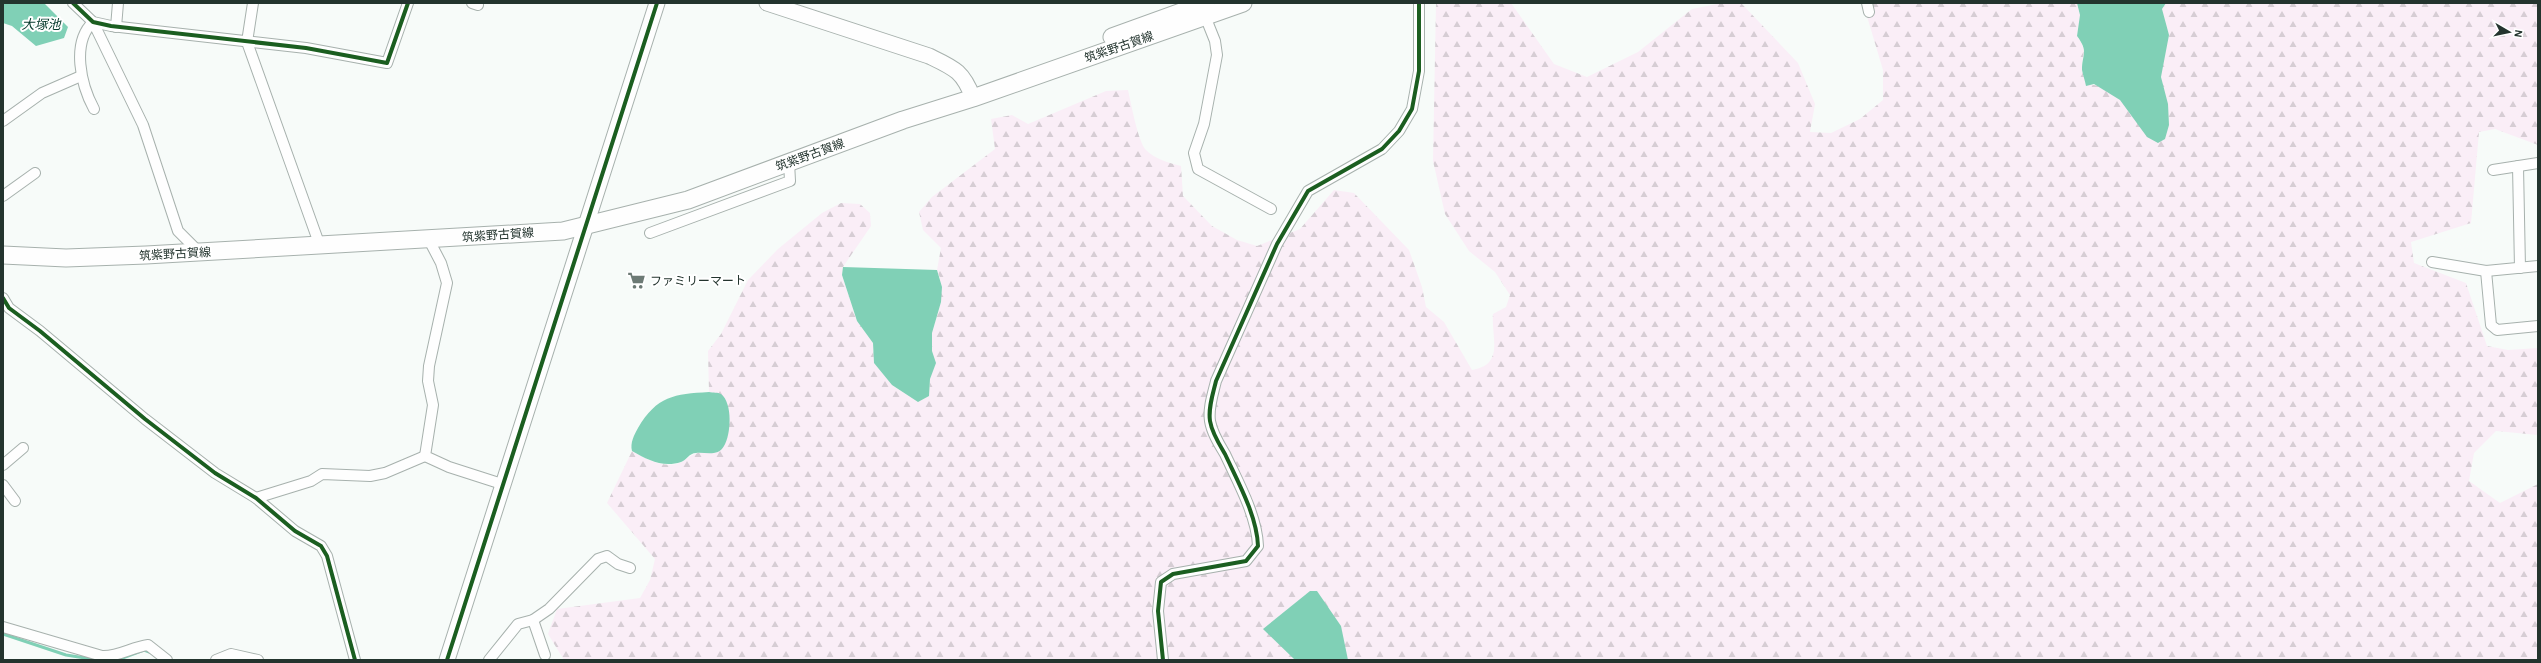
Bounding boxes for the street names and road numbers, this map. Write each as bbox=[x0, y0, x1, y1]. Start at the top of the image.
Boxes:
street label: 筑紫野古賀線 bbox=[1083, 29, 1155, 64]
street label: 筑紫野古賀線 bbox=[774, 136, 846, 173]
street label: 筑紫野古賀線 bbox=[462, 226, 534, 243]
street label: 筑紫野古賀線 bbox=[139, 245, 211, 262]

